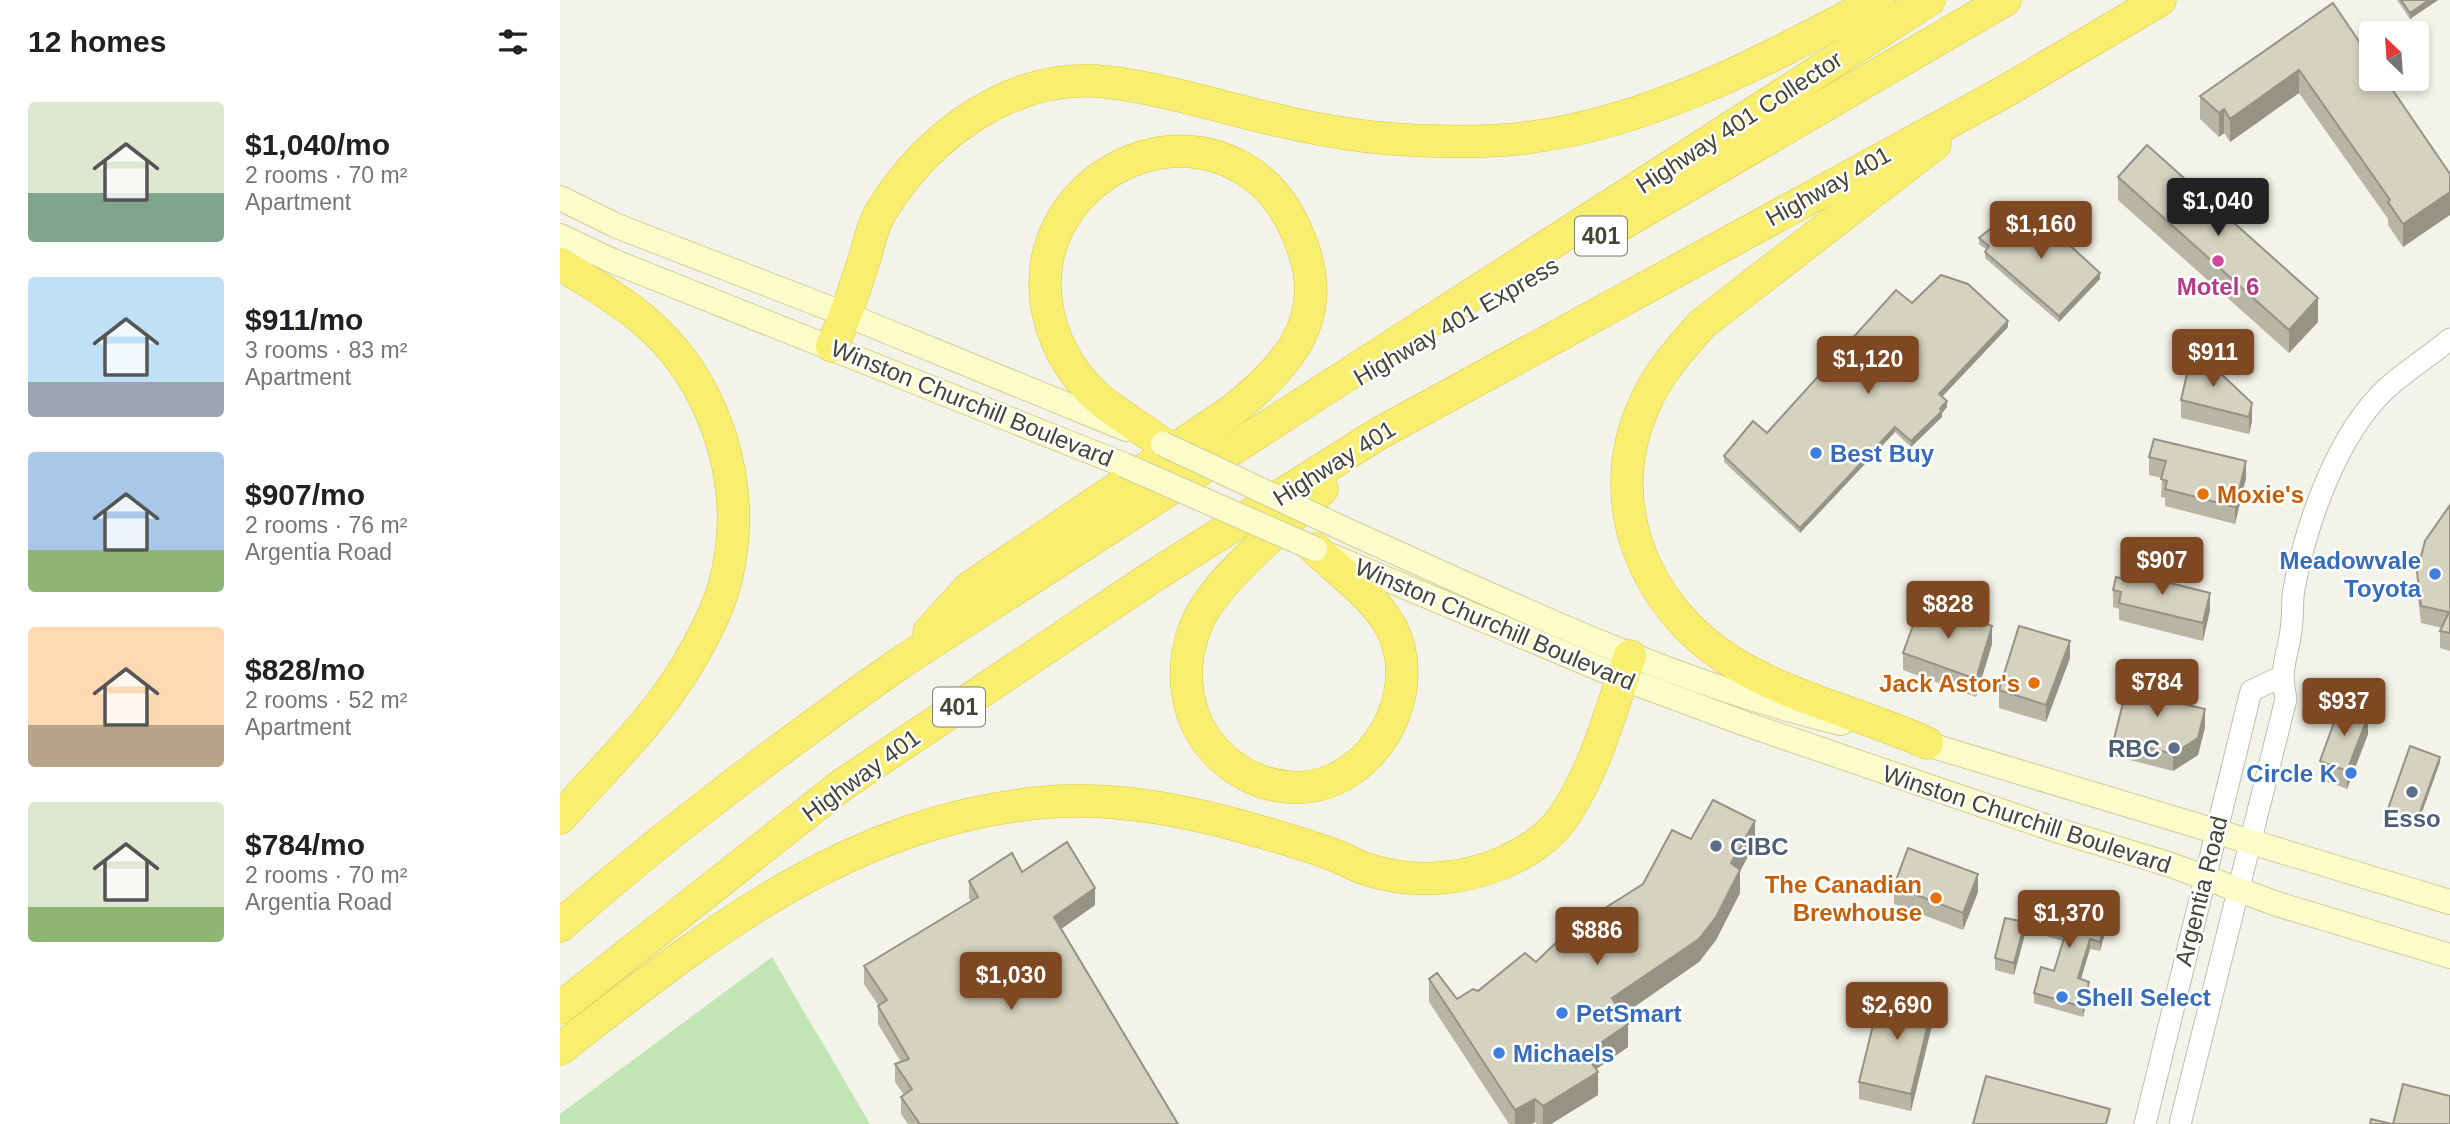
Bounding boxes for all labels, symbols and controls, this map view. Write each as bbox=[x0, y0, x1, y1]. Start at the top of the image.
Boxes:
north arrow bbox=[2359, 21, 2429, 91]
map controls bbox=[2359, 21, 2429, 91]
icon: filters bbox=[494, 23, 532, 61]
text: 12 homes bbox=[28, 25, 166, 58]
street label: Highway 401 Collector bbox=[1630, 45, 1848, 199]
text: $1,040/mo bbox=[245, 128, 390, 161]
icon: home bbox=[84, 130, 168, 214]
street label: Highway 401 bbox=[1760, 140, 1896, 232]
text: 2 rooms · 70 m² bbox=[245, 162, 407, 188]
pin: $1,040 bbox=[2161, 178, 2275, 238]
text: $1,040 bbox=[2183, 188, 2253, 214]
text: Apartment bbox=[245, 189, 351, 215]
pin: $1,160 bbox=[1984, 202, 2098, 261]
text: $1,160 bbox=[2006, 211, 2076, 237]
road number: 401 bbox=[1575, 216, 1627, 256]
street label: Highway 401 Express bbox=[1349, 251, 1563, 391]
marker: Motel 6 bbox=[2210, 253, 2226, 269]
place label: Motel 6 bbox=[2177, 273, 2259, 300]
text: $911/mo bbox=[245, 303, 363, 336]
icon: home bbox=[84, 305, 168, 389]
pin: $911 bbox=[2172, 330, 2254, 389]
street label: Winston Churchill Boulevard bbox=[827, 334, 1117, 472]
pin: $1,120 bbox=[1811, 336, 1925, 396]
text: 3 rooms · 83 m² bbox=[245, 337, 407, 363]
text: $911 bbox=[2188, 339, 2238, 365]
text: $1,120 bbox=[1833, 346, 1903, 372]
text: Apartment bbox=[245, 364, 351, 390]
street label: Highway 401 bbox=[1268, 415, 1400, 511]
place label: Best Buy bbox=[1830, 440, 1935, 467]
marker: Best Buy bbox=[1808, 445, 1824, 461]
text: $907/mo bbox=[245, 478, 365, 511]
icon: home bbox=[84, 480, 168, 564]
place label: Moxie's bbox=[2217, 481, 2304, 508]
marker: Moxie's bbox=[2195, 486, 2211, 502]
text: 2 rooms · 76 m² bbox=[245, 512, 407, 538]
pin: $907 bbox=[2121, 538, 2203, 597]
text: Argentia Road bbox=[245, 539, 392, 565]
text: $907 bbox=[2136, 547, 2188, 573]
place label: Meadowvale Toyota bbox=[2280, 547, 2422, 602]
street label: Winston Churchill Boulevard bbox=[1351, 553, 1639, 695]
marker: Meadowvale Toyota bbox=[2427, 566, 2443, 582]
pin: $828 bbox=[1907, 582, 1989, 641]
text: $828 bbox=[1922, 591, 1974, 617]
text: $828/mo bbox=[245, 653, 365, 686]
icon: home bbox=[84, 655, 168, 739]
pin: $784 bbox=[2116, 660, 2198, 719]
text: $784 bbox=[2131, 669, 2183, 695]
place label: Jack Astor's bbox=[1879, 670, 2020, 697]
marker: Jack Astor's bbox=[2026, 675, 2042, 691]
pin: $937 bbox=[2303, 678, 2385, 738]
text: 2 rooms · 52 m² bbox=[245, 687, 407, 713]
road number: 401 bbox=[933, 688, 985, 726]
text: $937 bbox=[2318, 688, 2370, 714]
text: Apartment bbox=[245, 714, 351, 740]
street label: Highway 401 bbox=[797, 723, 925, 827]
place label: RBC bbox=[2108, 735, 2160, 762]
marker: RBC bbox=[2166, 740, 2182, 756]
street label: Winston Churchill Boulevard bbox=[1879, 760, 2175, 878]
place label: Circle K bbox=[2246, 760, 2338, 787]
marker: Circle K bbox=[2343, 765, 2359, 781]
marker: Esso bbox=[2404, 784, 2420, 800]
place label: Esso bbox=[2383, 805, 2441, 832]
street label: Argentia Road bbox=[2169, 813, 2233, 969]
text: $784/mo bbox=[245, 828, 365, 861]
icon: home bbox=[84, 830, 168, 914]
place label: CIBC bbox=[1730, 833, 1789, 860]
marker: CIBC bbox=[1708, 838, 1724, 854]
text: 2 rooms · 70 m² bbox=[245, 862, 407, 888]
place label: The Canadian Brewhouse bbox=[1765, 871, 1922, 926]
text: Argentia Road bbox=[245, 889, 392, 915]
marker: The Canadian Brewhouse bbox=[1928, 890, 1944, 906]
pin: $1,370 bbox=[2012, 890, 2126, 950]
text: $1,370 bbox=[2034, 900, 2104, 926]
pin: $886 bbox=[1556, 908, 1638, 967]
text: $886 bbox=[1571, 917, 1623, 943]
pin: $1,030 bbox=[954, 953, 1068, 1012]
text: $1,030 bbox=[976, 962, 1046, 988]
pin: $2,690 bbox=[1840, 982, 1954, 1042]
place label: Shell Select bbox=[2076, 984, 2211, 1011]
marker: Shell Select bbox=[2054, 989, 2070, 1005]
text: $2,690 bbox=[1862, 992, 1932, 1018]
place label: PetSmart bbox=[1576, 1000, 1681, 1027]
marker: PetSmart bbox=[1554, 1005, 1570, 1021]
place label: Michaels bbox=[1513, 1040, 1614, 1067]
marker: Michaels bbox=[1491, 1045, 1507, 1061]

